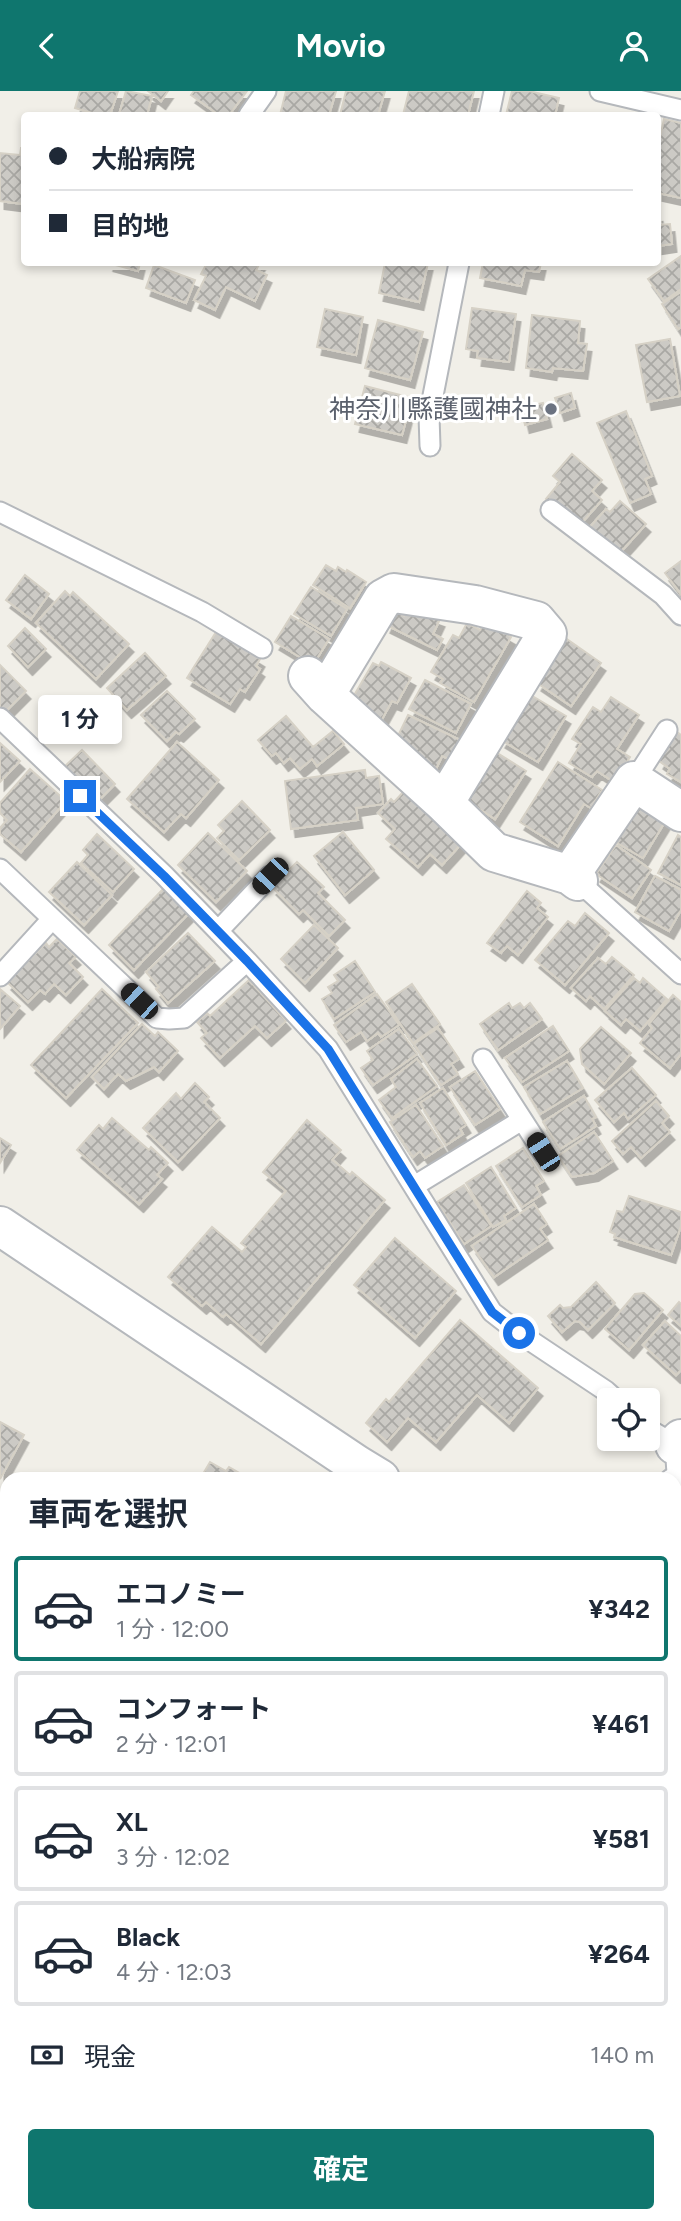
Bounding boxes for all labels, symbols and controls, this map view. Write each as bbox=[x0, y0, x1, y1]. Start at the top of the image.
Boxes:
icon: back bbox=[28, 27, 66, 65]
text: Movio bbox=[295, 27, 386, 65]
icon: person bbox=[615, 27, 653, 65]
text: 大船病院 bbox=[91, 143, 195, 175]
text: 目的地 bbox=[91, 210, 169, 242]
place label: 神奈川縣護國神社 bbox=[329, 393, 537, 425]
marker: 神奈川縣護國神社 bbox=[543, 401, 559, 417]
callout: 1 分 bbox=[38, 695, 122, 743]
text: 1 分 bbox=[61, 705, 99, 733]
route end bbox=[64, 780, 96, 812]
car bbox=[248, 854, 293, 898]
car bbox=[117, 979, 162, 1023]
car bbox=[523, 1129, 564, 1175]
route start bbox=[503, 1317, 535, 1349]
map controls bbox=[597, 1388, 660, 1451]
button: locate bbox=[597, 1388, 660, 1451]
text: 車両を選択 bbox=[28, 1495, 188, 1533]
icon: car bbox=[32, 1577, 95, 1640]
text: エコノミー bbox=[116, 1578, 246, 1610]
text: ¥342 bbox=[589, 1593, 650, 1625]
text: 1 分 · 12:00 bbox=[116, 1615, 229, 1643]
icon: car bbox=[32, 1692, 95, 1755]
text: コンフォート bbox=[116, 1693, 271, 1725]
text: ¥461 bbox=[592, 1708, 650, 1740]
text: 2 分 · 12:01 bbox=[116, 1730, 227, 1758]
text: XL bbox=[116, 1806, 148, 1838]
icon: car bbox=[32, 1807, 95, 1870]
text: ¥581 bbox=[593, 1823, 650, 1855]
text: 3 分 · 12:02 bbox=[116, 1843, 230, 1871]
text: Black bbox=[116, 1921, 180, 1953]
icon: car bbox=[32, 1922, 95, 1985]
text: ¥264 bbox=[588, 1938, 650, 1970]
text: 4 分 · 12:03 bbox=[116, 1958, 232, 1986]
icon: cash bbox=[28, 2036, 66, 2074]
text: 現金 bbox=[84, 2041, 136, 2073]
text: 140 m bbox=[590, 2041, 654, 2069]
button: 確定 bbox=[28, 2129, 654, 2209]

